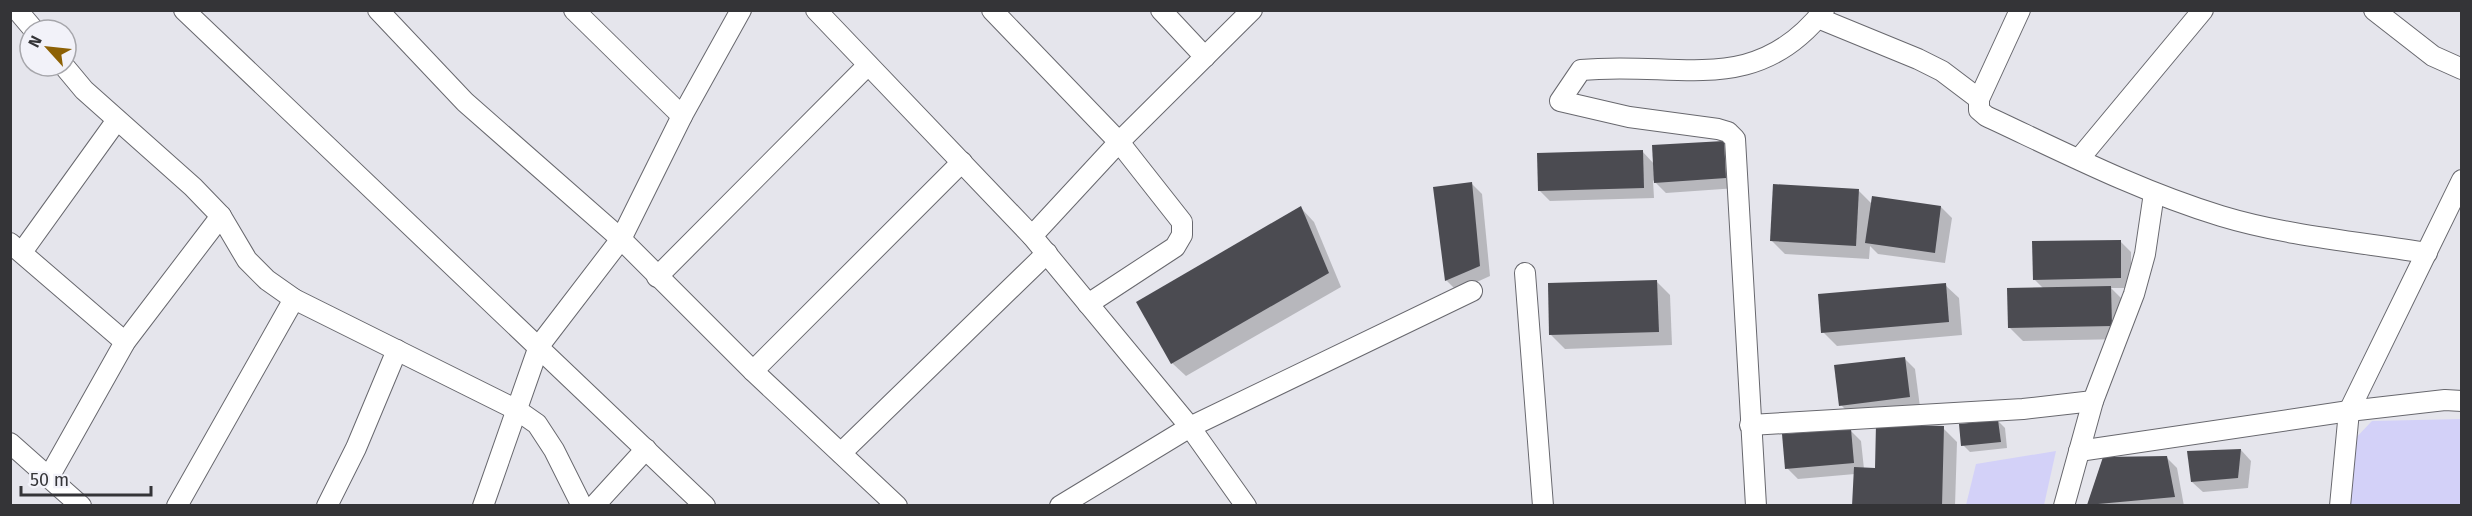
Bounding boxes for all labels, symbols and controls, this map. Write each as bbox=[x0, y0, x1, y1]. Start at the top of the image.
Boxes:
north arrow bbox=[18, 18, 78, 78]
text: N bbox=[24, 32, 46, 50]
scale bar bbox=[21, 459, 152, 497]
text: 50 m bbox=[30, 469, 69, 491]

